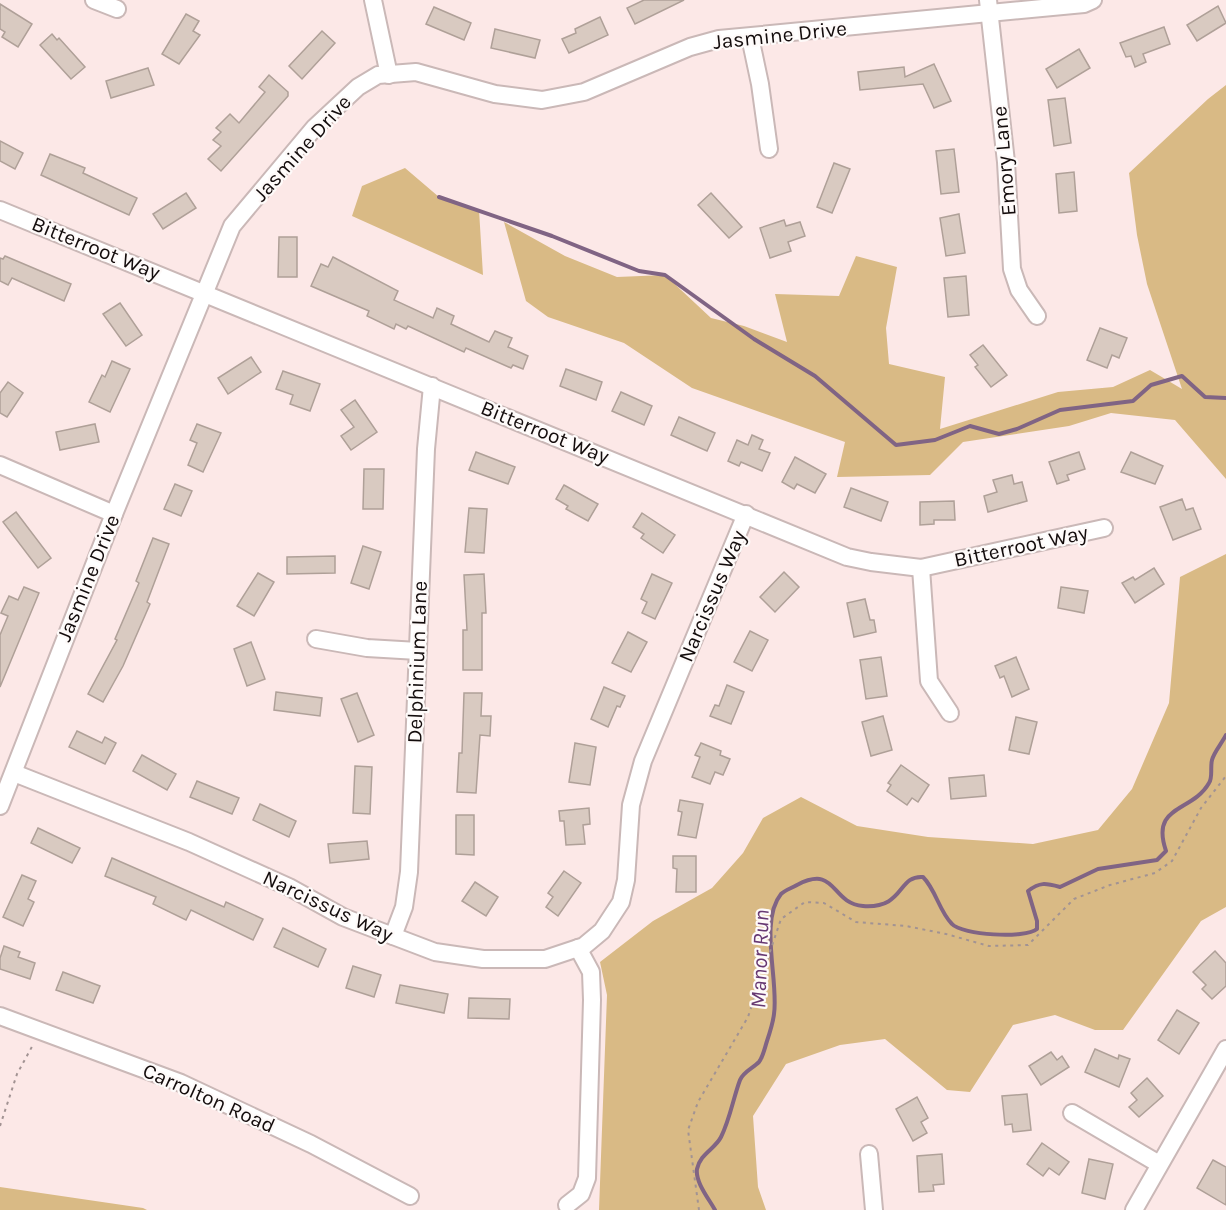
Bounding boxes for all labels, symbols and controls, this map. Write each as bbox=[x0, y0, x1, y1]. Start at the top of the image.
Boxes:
street label: Jasmine Drive bbox=[712, 16, 848, 54]
street label: Jasmine Drive bbox=[248, 90, 356, 206]
street label: Emory Lane bbox=[987, 105, 1021, 217]
street label: Bitterroot Way bbox=[28, 211, 164, 285]
street label: Bitterroot Way bbox=[477, 395, 613, 469]
street label: Jasmine Drive bbox=[52, 511, 124, 645]
street label: Bitterroot Way bbox=[952, 520, 1090, 572]
street label: Narcissus Way bbox=[673, 526, 751, 666]
street label: Delphinium Lane bbox=[402, 580, 432, 744]
street label: Narcissus Way bbox=[259, 865, 397, 947]
water label: Manor Run bbox=[745, 909, 775, 1009]
street label: Carrolton Road bbox=[139, 1058, 279, 1138]

